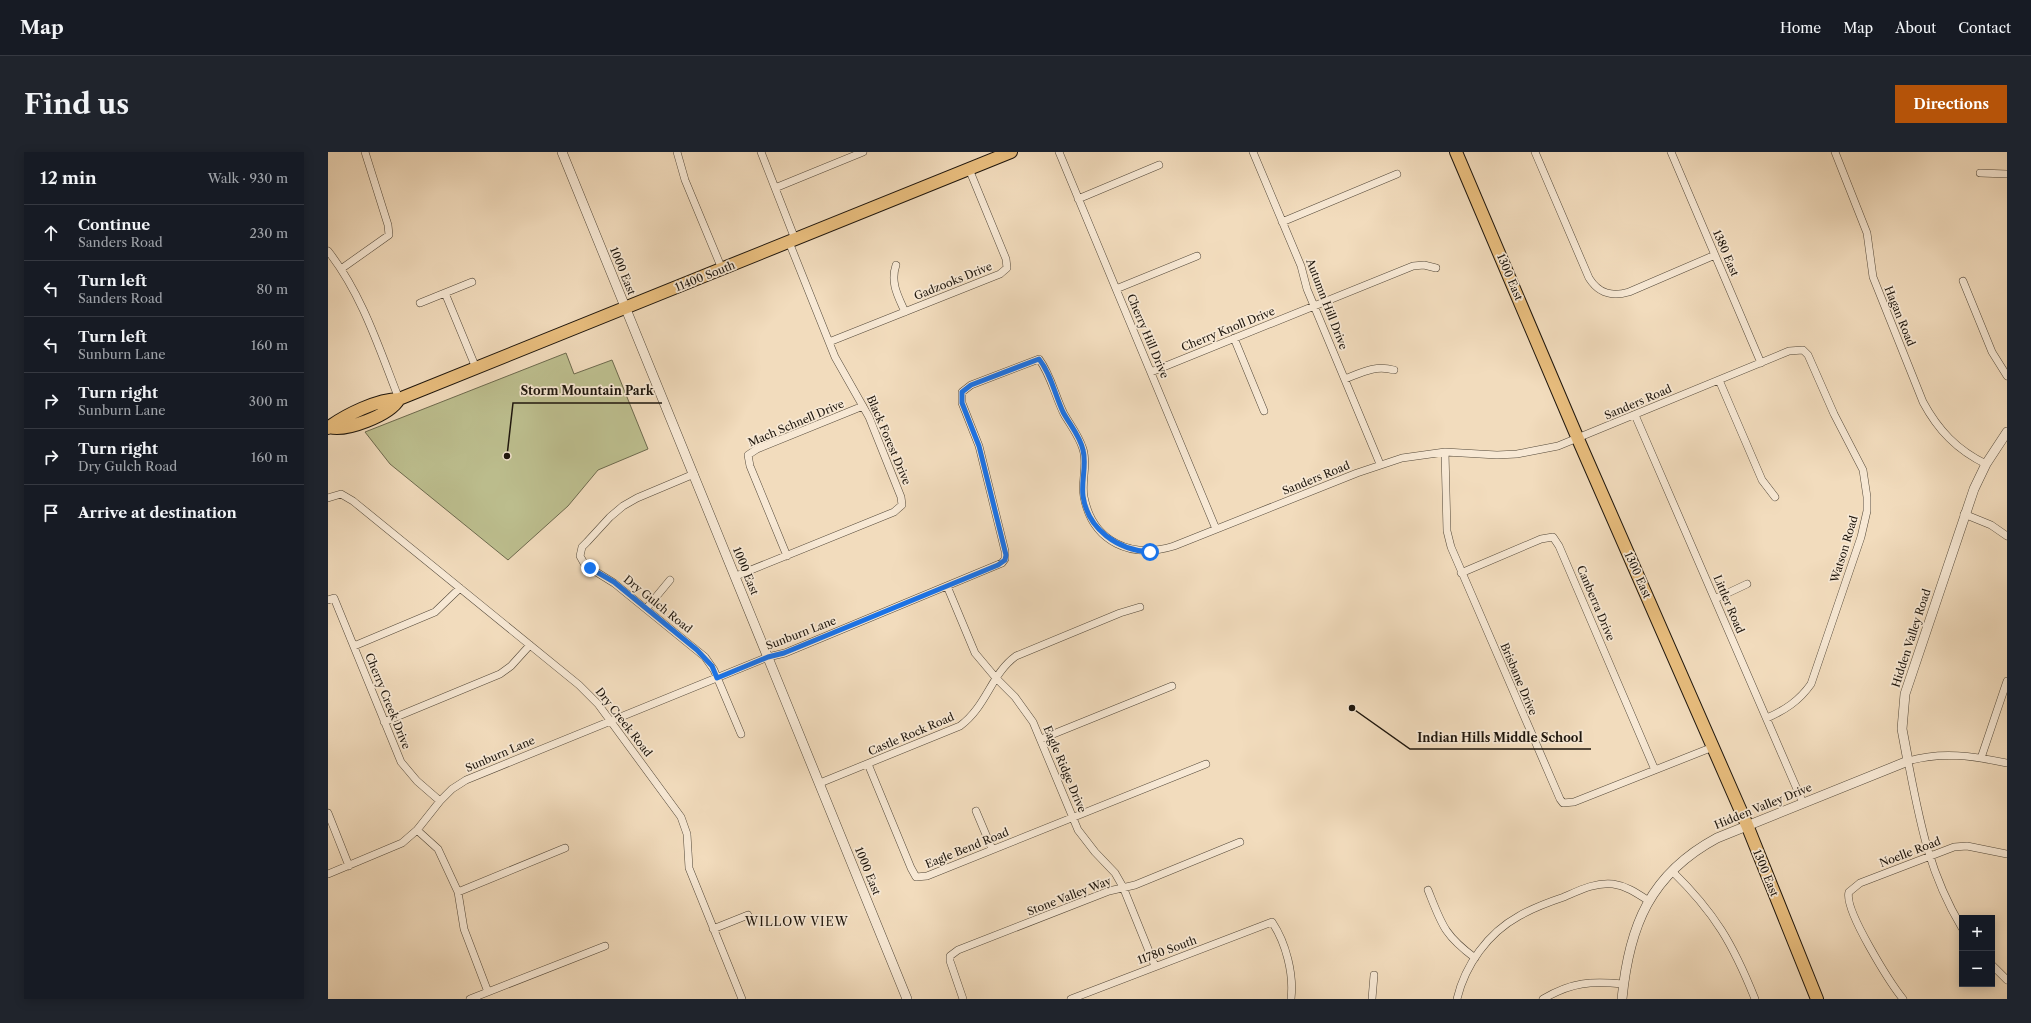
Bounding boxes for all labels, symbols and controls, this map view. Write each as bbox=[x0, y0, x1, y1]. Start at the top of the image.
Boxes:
text: Map bbox=[20, 16, 64, 39]
text: Home bbox=[1780, 19, 1821, 37]
text: Map bbox=[1843, 19, 1873, 37]
text: About bbox=[1895, 19, 1936, 37]
text: Contact bbox=[1958, 19, 2011, 37]
button: Directions bbox=[1895, 85, 2007, 123]
text: Find us bbox=[24, 87, 129, 121]
text: 12 min bbox=[40, 168, 97, 188]
text: Walk · 930 m bbox=[208, 170, 288, 186]
text: Continue bbox=[78, 215, 150, 234]
icon: ahead bbox=[40, 222, 62, 244]
text: 230 m bbox=[250, 225, 288, 241]
street label: 1380 East bbox=[1710, 228, 1742, 278]
text: Sanders Road bbox=[78, 234, 163, 250]
street label: 1000 East bbox=[607, 245, 639, 297]
street label: 1300 East bbox=[1494, 251, 1526, 303]
street label: Autumn Hill Drive bbox=[1303, 256, 1351, 351]
street label: 11400 South bbox=[673, 258, 737, 294]
street label: Gadzooks Drive bbox=[912, 259, 994, 303]
text: Turn left bbox=[78, 271, 147, 290]
icon: left bbox=[40, 278, 62, 300]
text: 80 m bbox=[256, 281, 288, 297]
street label: Hagan Road bbox=[1882, 284, 1919, 348]
text: Sanders Road bbox=[78, 290, 163, 306]
street label: Cherry Hill Drive bbox=[1124, 292, 1172, 380]
street label: Cherry Knoll Drive bbox=[1179, 304, 1277, 354]
text: Turn left bbox=[78, 327, 147, 346]
icon: left bbox=[40, 334, 62, 356]
text: 160 m bbox=[251, 337, 288, 353]
text: Sunburn Lane bbox=[78, 346, 166, 362]
callout: Storm Mountain Park bbox=[513, 379, 662, 403]
street label: Sanders Road bbox=[1602, 381, 1674, 422]
text: Turn right bbox=[78, 383, 158, 402]
text: Storm Mountain Park bbox=[520, 383, 655, 398]
icon: right bbox=[40, 390, 62, 412]
text: 300 m bbox=[249, 393, 288, 409]
street label: Black Forest Drive bbox=[864, 393, 914, 487]
street label: Mach Schnell Drive bbox=[746, 396, 846, 450]
text: Sunburn Lane bbox=[78, 402, 166, 418]
text: Turn right bbox=[78, 439, 158, 458]
icon: right bbox=[40, 446, 62, 468]
text: 160 m bbox=[251, 449, 288, 465]
text: Dry Gulch Road bbox=[78, 458, 177, 474]
street label: Sanders Road bbox=[1280, 458, 1352, 498]
icon: arrive bbox=[40, 502, 62, 524]
text: Arrive at destination bbox=[78, 503, 237, 522]
street label: Watson Road bbox=[1827, 514, 1861, 585]
route start bbox=[1141, 543, 1159, 561]
street label: 1000 East bbox=[730, 545, 762, 597]
street label: 1300 East bbox=[1622, 550, 1655, 601]
route end bbox=[581, 559, 599, 577]
street label: Canberra Drive bbox=[1574, 563, 1618, 643]
street label: Dry Gulch Road bbox=[621, 572, 695, 636]
street label: Littler Road bbox=[1710, 573, 1748, 636]
street label: Hidden Valley Road bbox=[1888, 587, 1934, 689]
street label: Sunburn Lane bbox=[764, 613, 838, 653]
street label: Brisbane Drive bbox=[1497, 641, 1541, 717]
street label: Cherry Creek Drive bbox=[362, 651, 414, 751]
street label: Dry Creek Road bbox=[593, 685, 655, 760]
street label: Castle Rock Road bbox=[866, 709, 956, 758]
street label: Eagle Ridge Drive bbox=[1040, 723, 1090, 815]
callout: Indian Hills Middle School bbox=[1410, 725, 1591, 749]
text: Indian Hills Middle School bbox=[1417, 730, 1583, 745]
street label: Sunburn Lane bbox=[463, 733, 537, 775]
street label: Hidden Valley Drive bbox=[1712, 780, 1814, 832]
street label: Eagle Bend Road bbox=[923, 825, 1011, 871]
street label: Noelle Road bbox=[1877, 834, 1943, 870]
street label: 1000 East bbox=[852, 845, 884, 897]
street label: 1300 East bbox=[1750, 847, 1782, 899]
street label: Stone Valley Way bbox=[1025, 873, 1114, 918]
district label: WILLOW VIEW bbox=[744, 914, 849, 929]
map controls bbox=[1959, 915, 1995, 987]
button: + bbox=[1959, 915, 1995, 951]
street label: 11780 South bbox=[1135, 933, 1199, 967]
button: − bbox=[1959, 951, 1995, 987]

